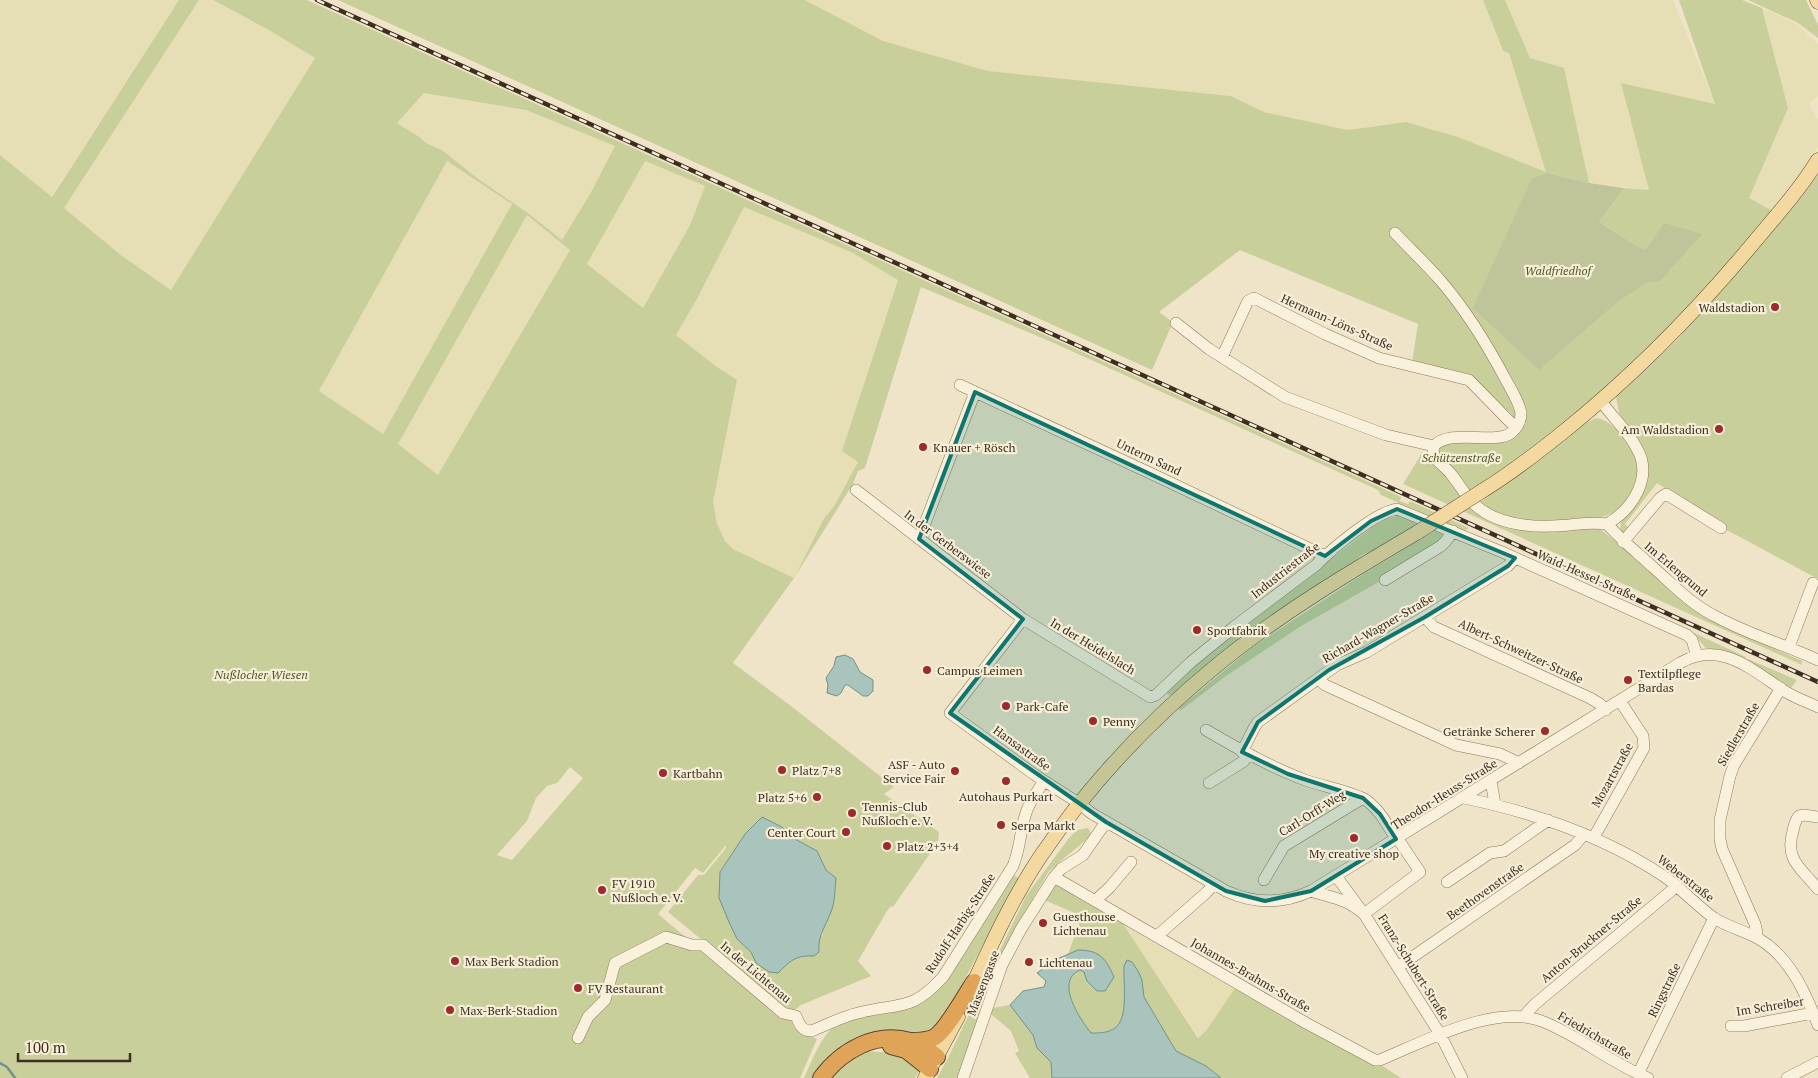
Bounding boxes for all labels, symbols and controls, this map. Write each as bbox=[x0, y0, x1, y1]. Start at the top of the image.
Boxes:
park label: Waldfriedhof bbox=[1525, 263, 1594, 278]
street label: Hermann-Löns-Straße bbox=[1279, 291, 1395, 353]
place label: Waldstadion bbox=[1698, 300, 1765, 315]
marker: Waldstadion bbox=[1769, 301, 1781, 313]
place label: Am Waldstadion bbox=[1621, 422, 1709, 437]
marker: Am Waldstadion bbox=[1713, 423, 1725, 435]
street label: Unterm Sand bbox=[1114, 435, 1184, 479]
place label: Knauer + Rösch bbox=[933, 440, 1016, 455]
marker: Knauer + Rösch bbox=[917, 441, 929, 453]
park label: Schützenstraße bbox=[1422, 450, 1501, 465]
street label: In der Gerberswiese bbox=[901, 506, 995, 582]
street label: Im Erlengrund bbox=[1642, 538, 1711, 600]
street label: Industriestraße bbox=[1248, 539, 1322, 601]
street label: Waid-Hessel-Straße bbox=[1535, 546, 1639, 604]
street label: Richard-Wagner-Straße bbox=[1320, 590, 1436, 666]
street label: In der Heidelslach bbox=[1048, 615, 1138, 677]
street label: Albert-Schweitzer-Straße bbox=[1456, 615, 1586, 687]
place label: Sportfabrik bbox=[1207, 623, 1268, 638]
marker: Sportfabrik bbox=[1191, 624, 1203, 636]
place label: Campus Leimen bbox=[937, 663, 1023, 678]
marker: Campus Leimen bbox=[921, 664, 933, 676]
place label: Textilpflege Bardas bbox=[1638, 666, 1701, 695]
park label: Nußlocher Wiesen bbox=[213, 667, 308, 682]
marker: Textilpflege Bardas bbox=[1622, 674, 1634, 686]
place label: Park-Cafe bbox=[1016, 699, 1068, 714]
street label: Siedlerstraße bbox=[1714, 699, 1762, 769]
marker: Park-Cafe bbox=[1000, 700, 1012, 712]
place label: Penny bbox=[1103, 714, 1137, 729]
marker: Penny bbox=[1087, 715, 1099, 727]
street label: Hansastraße bbox=[990, 722, 1054, 774]
place label: Getränke Scherer bbox=[1443, 724, 1535, 739]
marker: Getränke Scherer bbox=[1539, 725, 1551, 737]
street label: Mozartstraße bbox=[1588, 740, 1636, 810]
street label: Theodor-Heuss-Straße bbox=[1388, 755, 1500, 833]
place label: ASF - Auto Service Fair bbox=[883, 757, 945, 786]
place label: Platz 7+8 bbox=[792, 763, 841, 778]
marker: Platz 7+8 bbox=[776, 764, 788, 776]
marker: ASF - Auto Service Fair bbox=[949, 765, 961, 777]
place label: Kartbahn bbox=[673, 766, 723, 781]
marker: Kartbahn bbox=[657, 767, 669, 779]
marker: Autohaus Purkart bbox=[1000, 775, 1012, 787]
street label: Carl-Orff-Weg bbox=[1276, 786, 1349, 839]
place label: Autohaus Purkart bbox=[959, 789, 1054, 804]
place label: Platz 5+6 bbox=[758, 790, 808, 805]
marker: Platz 5+6 bbox=[811, 791, 823, 803]
place label: Tennis-Club Nußloch e. V. bbox=[862, 799, 933, 828]
marker: Tennis-Club Nußloch e. V. bbox=[846, 807, 858, 819]
place label: Serpa Markt bbox=[1011, 818, 1076, 833]
marker: Serpa Markt bbox=[995, 819, 1007, 831]
place label: Center Court bbox=[767, 825, 837, 840]
marker: Center Court bbox=[840, 826, 852, 838]
marker: My creative shop bbox=[1348, 832, 1360, 844]
place label: Platz 2+3+4 bbox=[897, 839, 960, 854]
marker: Platz 2+3+4 bbox=[881, 840, 893, 852]
place label: My creative shop bbox=[1309, 846, 1399, 861]
street label: Weberstraße bbox=[1655, 851, 1717, 905]
street label: Beethovenstraße bbox=[1444, 859, 1526, 923]
street label: Rudolf-Harbig-Straße bbox=[922, 870, 998, 976]
place label: FV 1910 Nußloch e. V. bbox=[612, 876, 683, 905]
marker: FV 1910 Nußloch e. V. bbox=[596, 884, 608, 896]
street label: Anton-Bruckner-Straße bbox=[1538, 892, 1644, 986]
place label: Guesthouse Lichtenau bbox=[1053, 909, 1116, 938]
street label: Franz-Schubert-Straße bbox=[1375, 911, 1453, 1023]
marker: Guesthouse Lichtenau bbox=[1037, 917, 1049, 929]
street label: Johannes-Brahms-Straße bbox=[1189, 935, 1313, 1015]
street label: In der Lichtenau bbox=[718, 938, 795, 1006]
street label: Massengasse bbox=[964, 948, 1002, 1018]
place label: Max Berk Stadion bbox=[465, 954, 559, 969]
marker: Max Berk Stadion bbox=[449, 955, 461, 967]
place label: Lichtenau bbox=[1039, 955, 1093, 970]
marker: Lichtenau bbox=[1023, 956, 1035, 968]
street label: Ringstraße bbox=[1644, 960, 1684, 1020]
place label: FV Restaurant bbox=[588, 981, 664, 996]
marker: FV Restaurant bbox=[572, 982, 584, 994]
street label: Im Schreiber bbox=[1735, 993, 1805, 1019]
place label: Max-Berk-Stadion bbox=[460, 1003, 557, 1018]
marker: Max-Berk-Stadion bbox=[444, 1004, 456, 1016]
street label: Friedrichstraße bbox=[1556, 1008, 1634, 1062]
scale bar bbox=[18, 1030, 130, 1062]
text: 100 m bbox=[25, 1037, 66, 1057]

